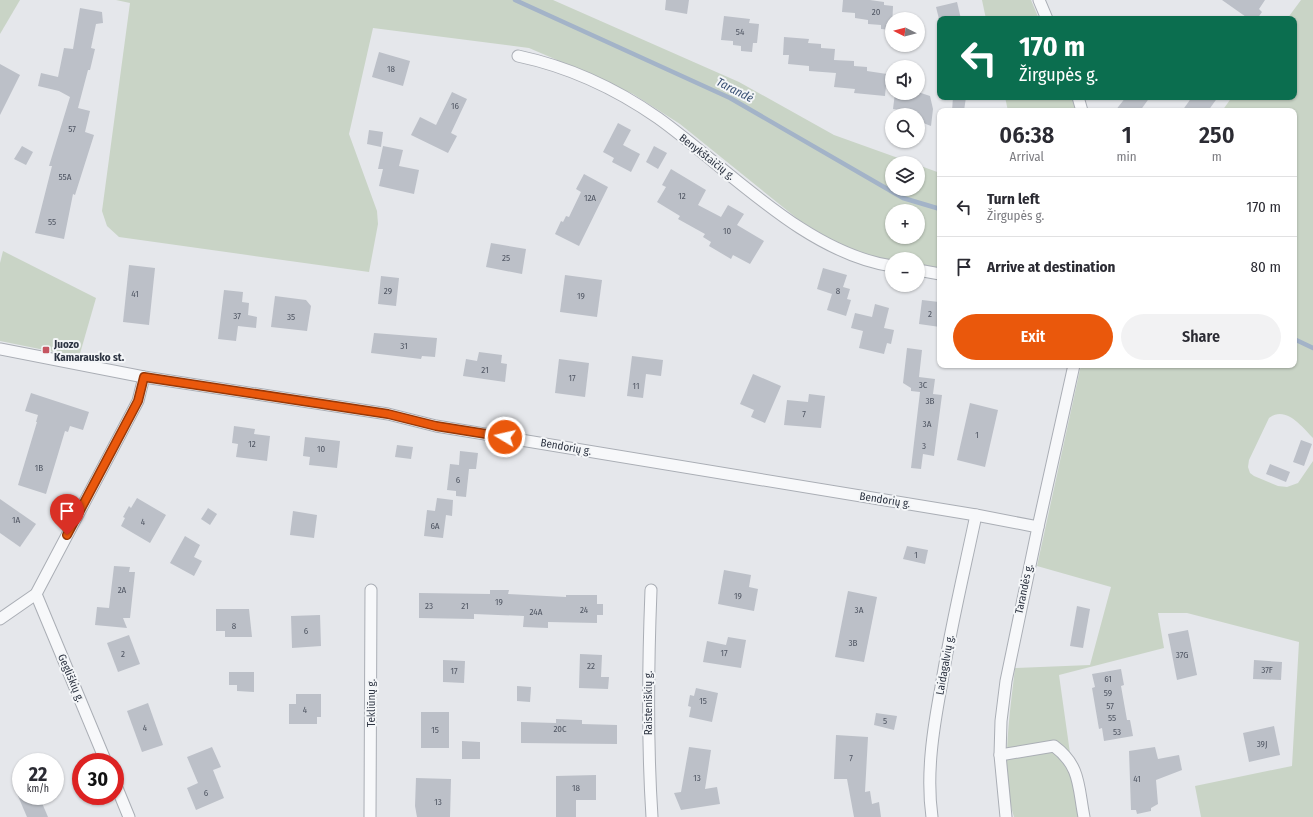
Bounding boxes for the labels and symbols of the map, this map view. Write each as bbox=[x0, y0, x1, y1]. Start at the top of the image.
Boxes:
house number: 20 bbox=[872, 7, 881, 17]
north arrow bbox=[885, 12, 925, 52]
house number: 54 bbox=[736, 27, 745, 37]
house number: 18 bbox=[387, 64, 396, 74]
water label: Tarandė bbox=[714, 75, 756, 105]
house number: 16 bbox=[451, 101, 460, 111]
house number: 57 bbox=[68, 124, 76, 134]
street label: Benykštaičių g. bbox=[677, 131, 737, 183]
house number: 55A bbox=[59, 172, 72, 182]
house number: 12 bbox=[678, 191, 686, 201]
house number: 12A bbox=[584, 193, 596, 203]
house number: 55 bbox=[48, 217, 56, 227]
house number: 10 bbox=[723, 226, 731, 236]
house number: 25 bbox=[502, 253, 510, 263]
house number: 29 bbox=[384, 286, 392, 296]
house number: 8 bbox=[836, 286, 841, 296]
house number: 41 bbox=[131, 289, 139, 299]
house number: 19 bbox=[577, 291, 585, 301]
house number: 2 bbox=[928, 309, 932, 319]
house number: 37 bbox=[233, 311, 241, 321]
house number: 35 bbox=[287, 312, 295, 322]
place label: Juozo Kamarausko st. bbox=[53, 338, 125, 364]
house number: 31 bbox=[400, 341, 408, 351]
marker: Juozo Kamarausko st. bbox=[41, 345, 51, 355]
house number: 21 bbox=[481, 365, 489, 375]
house number: 17 bbox=[568, 373, 576, 383]
house number: 3C bbox=[919, 380, 928, 390]
house number: 11 bbox=[633, 381, 639, 391]
house number: 3B bbox=[926, 396, 935, 406]
house number: 7 bbox=[802, 409, 806, 419]
position arrow bbox=[484, 416, 526, 458]
house number: 3A bbox=[923, 419, 932, 429]
house number: 1 bbox=[975, 430, 979, 440]
street label: Bendorių g. bbox=[540, 436, 592, 458]
house number: 12 bbox=[248, 439, 256, 449]
house number: 3 bbox=[922, 441, 926, 451]
house number: 10 bbox=[317, 444, 325, 454]
house number: 1B bbox=[35, 463, 43, 473]
house number: 6 bbox=[456, 475, 461, 485]
street label: Bendorių g. bbox=[859, 490, 911, 510]
pin bbox=[50, 494, 84, 535]
house number: 1A bbox=[12, 515, 20, 525]
house number: 4 bbox=[141, 517, 146, 527]
house number: 6A bbox=[430, 521, 440, 531]
house number: 1 bbox=[914, 550, 918, 560]
street label: Tarandės g. bbox=[1012, 563, 1036, 615]
house number: 2A bbox=[118, 585, 127, 595]
house number: 19 bbox=[734, 591, 742, 601]
house number: 19 bbox=[495, 597, 503, 607]
house number: 23 bbox=[425, 601, 433, 611]
house number: 21 bbox=[461, 601, 469, 611]
house number: 24 bbox=[580, 605, 589, 615]
house number: 3A bbox=[855, 605, 864, 615]
house number: 24A bbox=[530, 607, 543, 617]
house number: 8 bbox=[232, 621, 237, 631]
house number: 6 bbox=[304, 626, 309, 636]
street label: Laidagalvių g. bbox=[933, 634, 957, 696]
house number: 3B bbox=[849, 638, 858, 648]
house number: 17 bbox=[720, 648, 728, 658]
house number: 2 bbox=[121, 649, 125, 659]
house number: 37G bbox=[1176, 650, 1188, 660]
street label: Gegliškių g. bbox=[55, 652, 87, 704]
house number: 22 bbox=[587, 661, 595, 671]
house number: 37F bbox=[1261, 665, 1273, 675]
house number: 17 bbox=[450, 666, 458, 676]
street label: Raisteniškių g. bbox=[642, 671, 655, 735]
house number: 61 bbox=[1104, 674, 1112, 684]
street label: Tekliūnų g. bbox=[365, 679, 378, 727]
house number: 59 bbox=[1104, 688, 1112, 698]
house number: 15 bbox=[699, 696, 707, 706]
house number: 57 bbox=[1106, 701, 1114, 711]
house number: 4 bbox=[303, 705, 308, 715]
house number: 55 bbox=[1108, 713, 1116, 723]
house number: 5 bbox=[883, 716, 887, 726]
house number: 4 bbox=[143, 723, 148, 733]
house number: 20C bbox=[553, 724, 567, 734]
house number: 15 bbox=[431, 725, 439, 735]
house number: 53 bbox=[1113, 727, 1121, 737]
house number: 39J bbox=[1257, 739, 1267, 749]
speed limit sign: 30 bbox=[72, 753, 124, 805]
house number: 7 bbox=[849, 753, 853, 763]
house number: 13 bbox=[693, 773, 701, 783]
house number: 41 bbox=[1133, 774, 1141, 784]
house number: 18 bbox=[572, 783, 581, 793]
house number: 6 bbox=[204, 788, 209, 798]
house number: 13 bbox=[434, 797, 442, 807]

